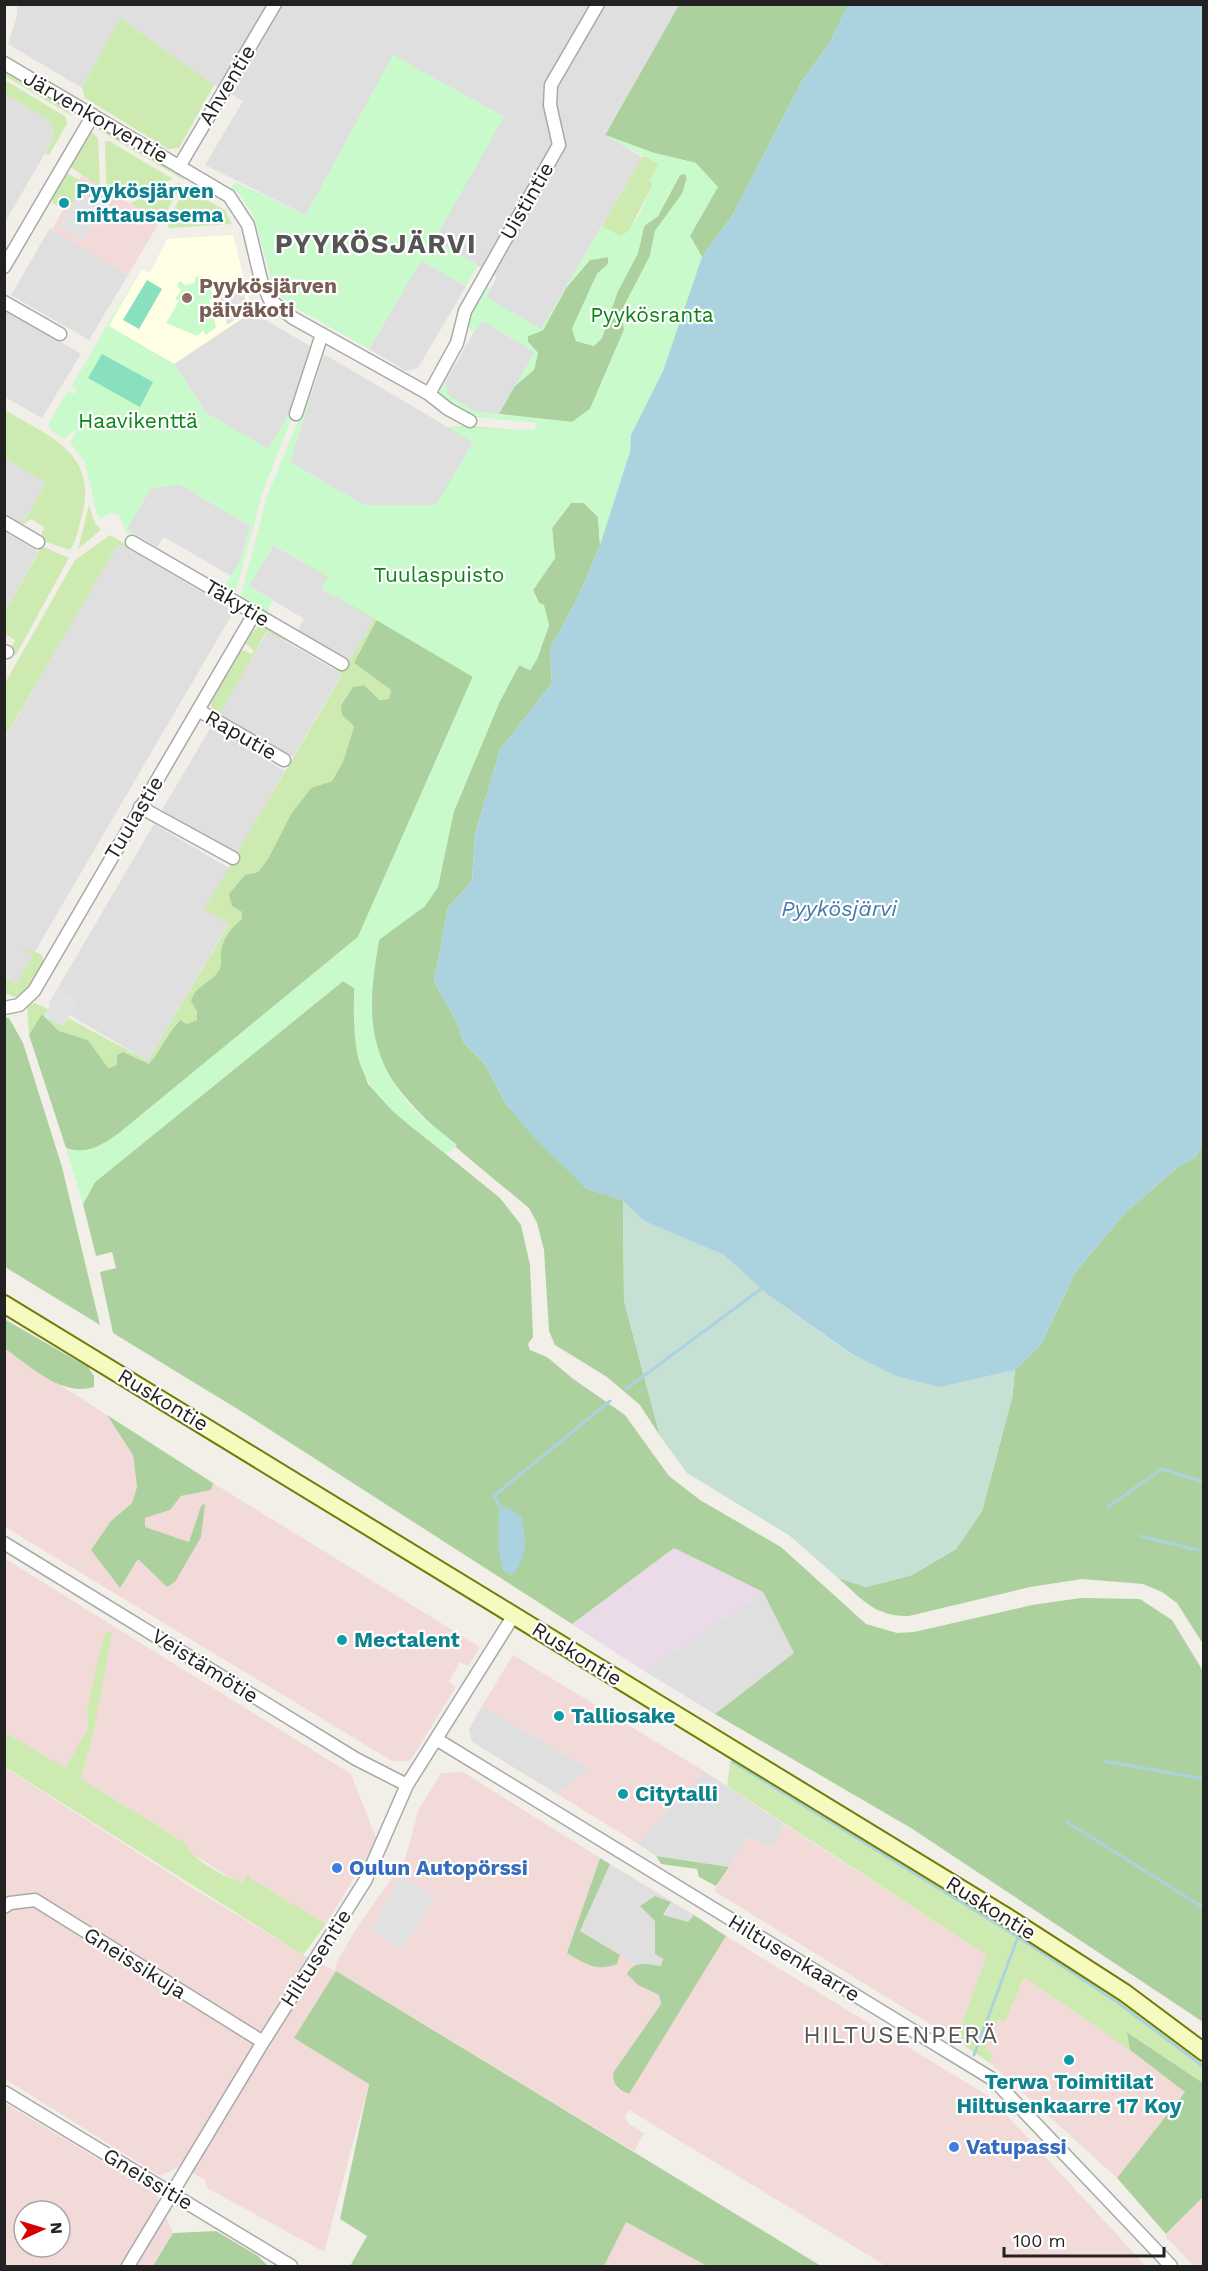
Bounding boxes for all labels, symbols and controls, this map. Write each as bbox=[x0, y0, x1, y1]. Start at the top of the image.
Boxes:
street label: Ahventie bbox=[193, 40, 260, 129]
street label: Järvenkorventie bbox=[19, 65, 173, 168]
street label: Uistintie bbox=[494, 158, 559, 244]
place label: Pyykösjärven mittausasema bbox=[76, 178, 224, 227]
marker: Pyykösjärven mittausasema bbox=[57, 196, 71, 210]
district label: PYYKÖSJÄRVI bbox=[275, 228, 477, 260]
place label: Pyykösjärven päiväkoti bbox=[199, 273, 337, 322]
marker: Pyykösjärven päiväkoti bbox=[180, 291, 194, 305]
park label: Pyykösranta bbox=[590, 302, 714, 327]
park label: Haavikenttä bbox=[78, 408, 198, 433]
park label: Tuulaspuisto bbox=[374, 562, 504, 587]
street label: Täkytie bbox=[200, 573, 274, 632]
street label: Raputie bbox=[201, 704, 281, 765]
street label: Tuulastie bbox=[99, 771, 168, 864]
water label: Pyykösjärvi bbox=[781, 896, 898, 921]
street label: Ruskontie bbox=[113, 1363, 213, 1436]
street label: Ruskontie bbox=[528, 1616, 627, 1691]
street label: Veistämötie bbox=[147, 1623, 263, 1708]
place label: Mectalent bbox=[354, 1627, 460, 1652]
marker: Mectalent bbox=[335, 1633, 349, 1647]
place label: Talliosake bbox=[571, 1703, 675, 1728]
marker: Talliosake bbox=[552, 1709, 566, 1723]
place label: Citytalli bbox=[635, 1781, 718, 1806]
marker: Citytalli bbox=[616, 1787, 630, 1801]
place label: Oulun Autopörssi bbox=[349, 1855, 528, 1880]
marker: Oulun Autopörssi bbox=[330, 1861, 344, 1875]
street label: Ruskontie bbox=[942, 1870, 1041, 1945]
street label: Hiltusentie bbox=[275, 1904, 356, 2011]
street label: Hiltusenkaarre bbox=[724, 1908, 865, 2007]
street label: Gneissikuja bbox=[79, 1921, 191, 2004]
district label: HILTUSENPERÄ bbox=[803, 2021, 999, 2049]
marker: Terwa Toimitilat Hiltusenkaarre 17 Koy bbox=[1062, 2053, 1076, 2067]
place label: Terwa Toimitilat Hiltusenkaarre 17 Koy bbox=[956, 2069, 1182, 2118]
place label: Vatupassi bbox=[966, 2134, 1067, 2159]
marker: Vatupassi bbox=[947, 2140, 961, 2154]
street label: Gneissitie bbox=[99, 2142, 198, 2215]
north arrow bbox=[12, 2199, 72, 2259]
scale bar bbox=[1004, 2220, 1164, 2258]
text: N bbox=[47, 2221, 66, 2235]
text: 100 m bbox=[1013, 2230, 1066, 2251]

